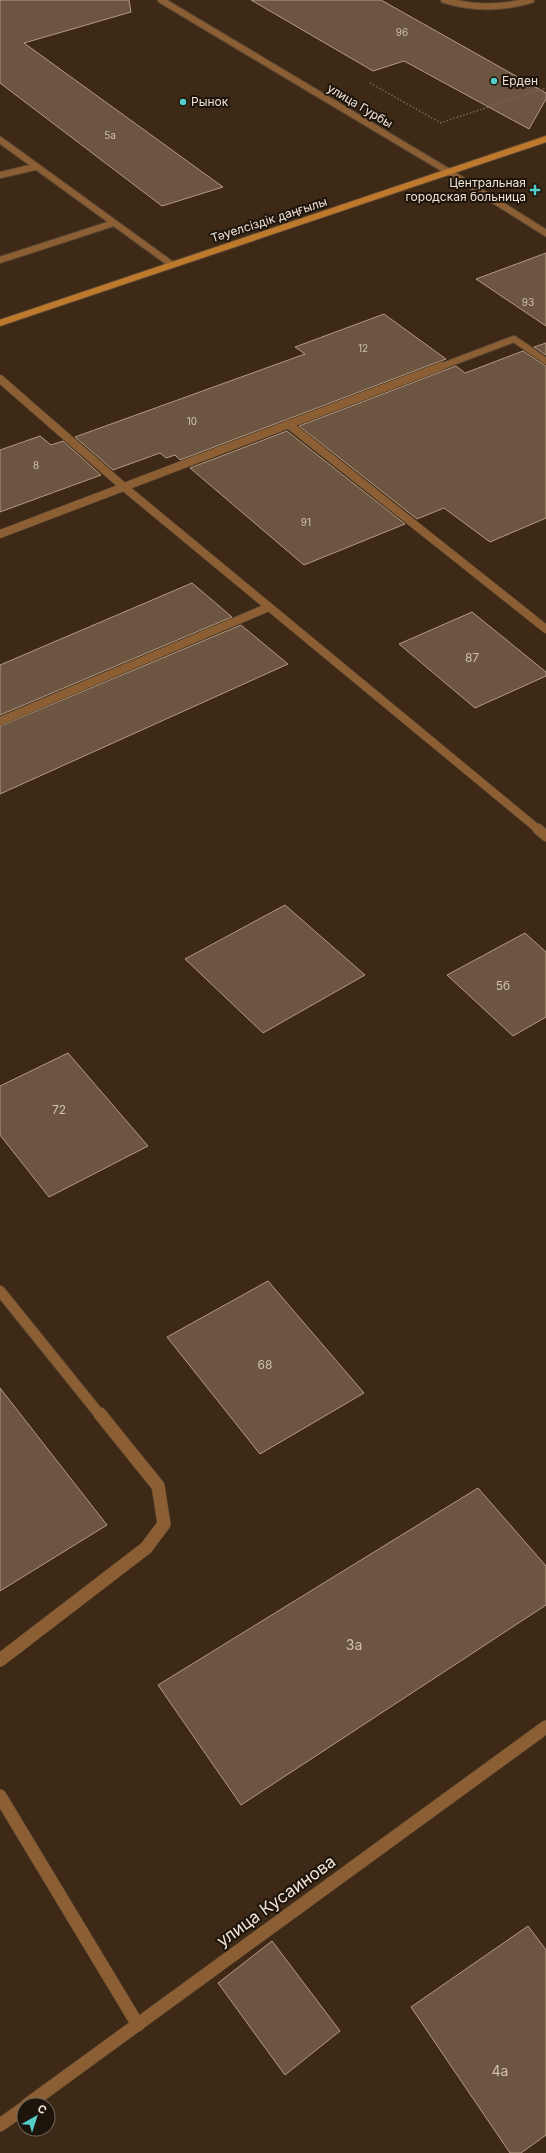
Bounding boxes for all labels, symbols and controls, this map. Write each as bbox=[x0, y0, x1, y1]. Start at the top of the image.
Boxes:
house number: 96 bbox=[396, 26, 408, 38]
place label: Ерден bbox=[502, 73, 538, 88]
marker: Ерден bbox=[489, 76, 499, 86]
street label: улица Гурбы bbox=[325, 80, 396, 131]
place label: Рынок bbox=[191, 94, 229, 109]
marker: Рынок bbox=[178, 97, 188, 107]
house number: 5а bbox=[104, 129, 116, 141]
place label: Центральная городская больница bbox=[406, 175, 526, 204]
marker: Центральная городская больница bbox=[529, 184, 541, 196]
street label: Тәуелсіздік даңғылы bbox=[209, 194, 329, 245]
house number: 93 bbox=[522, 296, 534, 308]
house number: 12 bbox=[358, 342, 368, 354]
house number: 10 bbox=[187, 415, 197, 427]
house number: 8 bbox=[33, 459, 39, 471]
house number: 91 bbox=[301, 516, 311, 528]
house number: 87 bbox=[465, 650, 479, 665]
house number: 5б bbox=[496, 978, 510, 993]
house number: 72 bbox=[52, 1102, 66, 1117]
house number: 68 bbox=[258, 1357, 272, 1372]
house number: 3а bbox=[346, 1636, 362, 1653]
street label: улица Кусаинова bbox=[213, 1851, 339, 1951]
house number: 4а bbox=[492, 2062, 508, 2079]
north arrow bbox=[16, 2097, 56, 2137]
text: С bbox=[35, 2101, 50, 2117]

